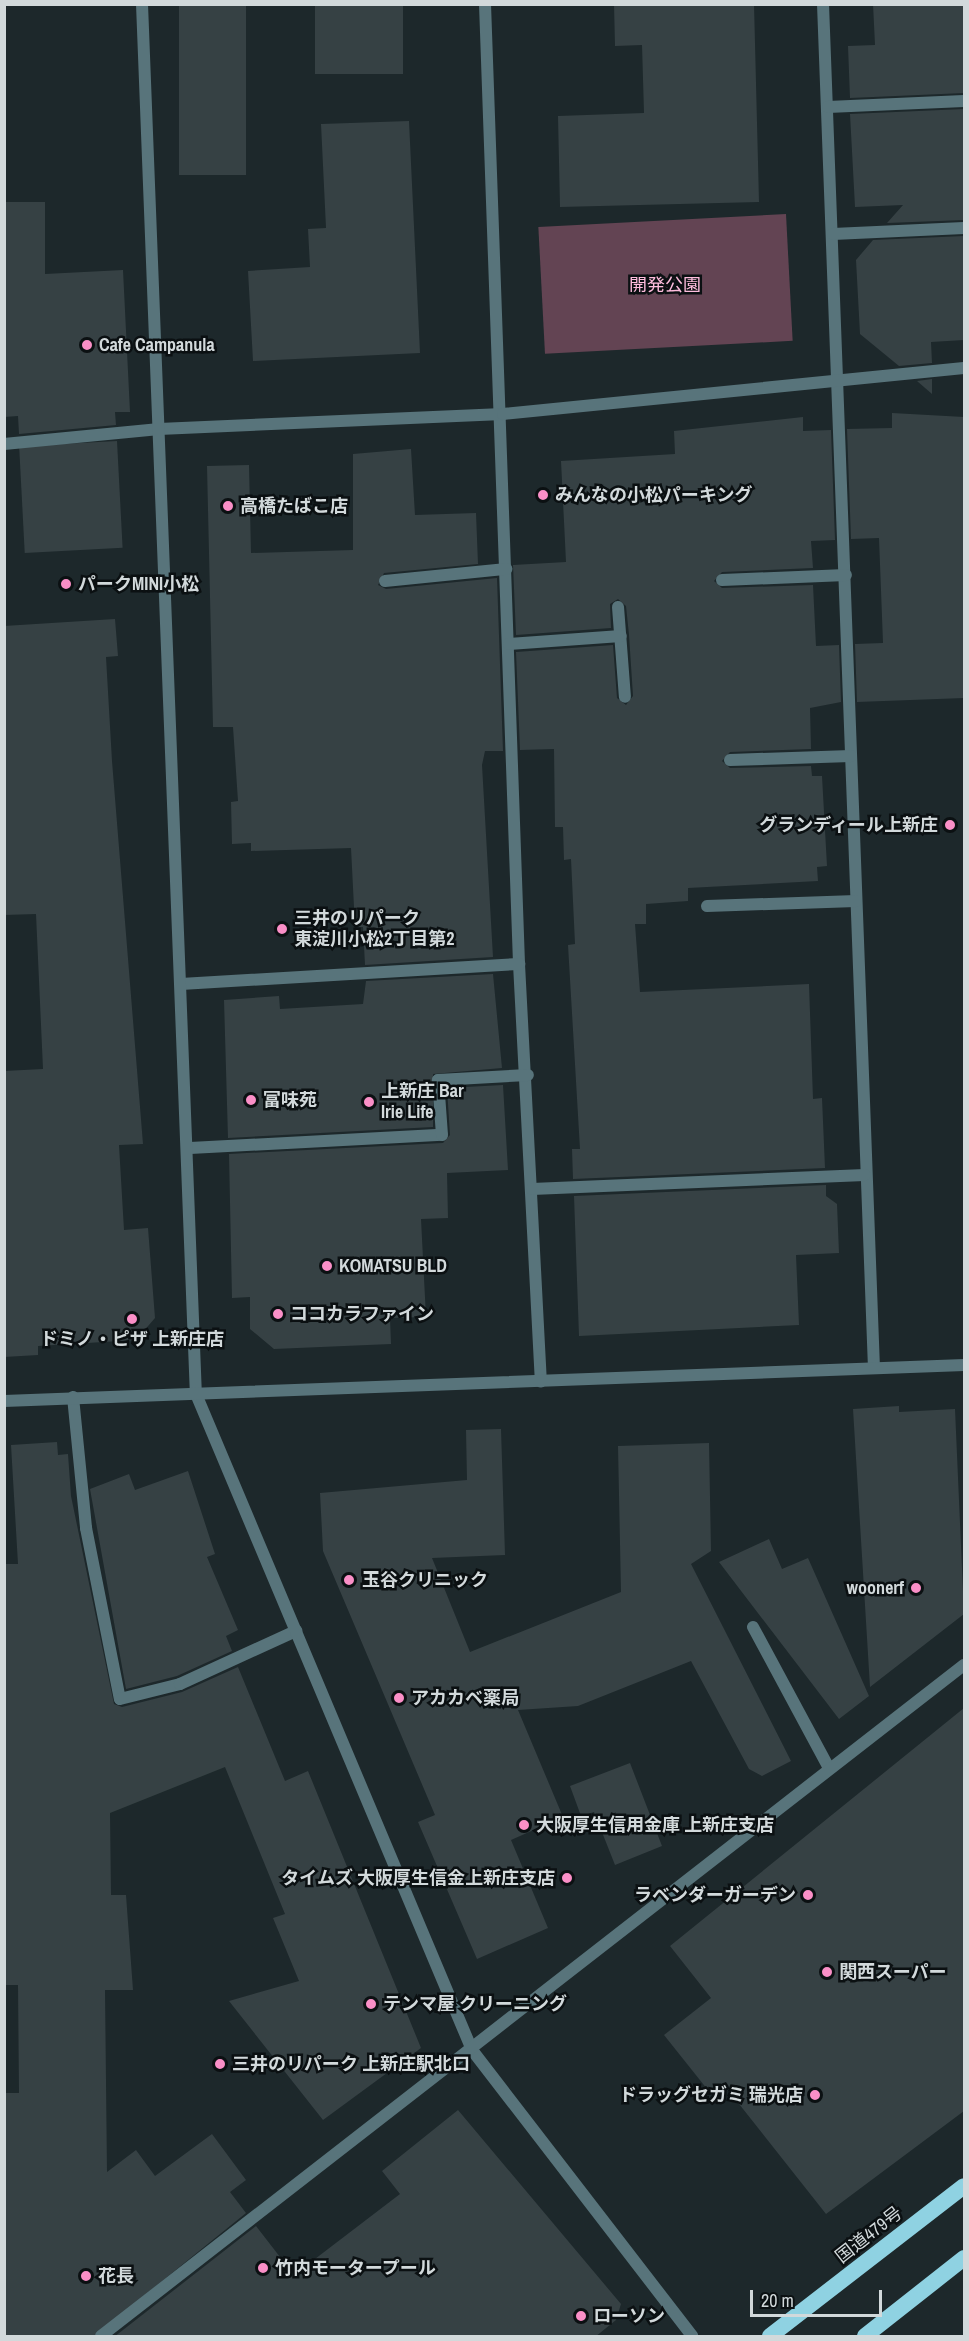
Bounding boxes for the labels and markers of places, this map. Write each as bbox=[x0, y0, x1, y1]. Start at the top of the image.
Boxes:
place label: Cafe Campanula bbox=[99, 334, 215, 356]
marker: Cafe Campanula bbox=[80, 338, 94, 352]
place label: みんなの小松パーキング bbox=[555, 484, 753, 506]
marker: みんなの小松パーキング bbox=[536, 488, 550, 502]
place label: 高橋たばこ店 bbox=[240, 495, 348, 517]
marker: 高橋たばこ店 bbox=[221, 499, 235, 513]
place label: パークMINI小松 bbox=[78, 573, 199, 595]
marker: パークMINI小松 bbox=[59, 577, 73, 591]
place label: グランディール上新庄 bbox=[758, 814, 938, 836]
marker: グランディール上新庄 bbox=[943, 818, 957, 832]
place label: 三井のリパーク 東淀川小松2丁目第2 bbox=[294, 908, 454, 950]
marker: 三井のリパーク 東淀川小松2丁目第2 bbox=[275, 922, 289, 936]
place label: 上新庄 Bar Irie Life bbox=[381, 1081, 464, 1124]
place label: 富味苑 bbox=[263, 1089, 317, 1111]
marker: 富味苑 bbox=[244, 1093, 258, 1107]
marker: 上新庄 Bar Irie Life bbox=[362, 1095, 376, 1109]
place label: KOMATSU BLD bbox=[339, 1255, 447, 1277]
marker: KOMATSU BLD bbox=[320, 1259, 334, 1273]
place label: ココカラファイン bbox=[290, 1303, 434, 1325]
marker: ココカラファイン bbox=[271, 1307, 285, 1321]
marker: ドミノ・ピザ 上新庄店 bbox=[125, 1312, 139, 1326]
place label: ドミノ・ピザ 上新庄店 bbox=[40, 1328, 224, 1350]
place label: 玉谷クリニック bbox=[362, 1569, 488, 1591]
marker: 玉谷クリニック bbox=[340, 1571, 358, 1589]
place label: woonerf bbox=[847, 1577, 904, 1599]
marker: woonerf bbox=[909, 1581, 923, 1595]
place label: アカカベ薬局 bbox=[411, 1687, 519, 1709]
marker: アカカベ薬局 bbox=[392, 1691, 406, 1705]
place label: 大阪厚生信用金庫 上新庄支店 bbox=[536, 1814, 774, 1836]
marker: 大阪厚生信用金庫 上新庄支店 bbox=[517, 1818, 531, 1832]
place label: タイムズ 大阪厚生信金上新庄支店 bbox=[281, 1867, 555, 1889]
marker: タイムズ 大阪厚生信金上新庄支店 bbox=[560, 1871, 574, 1885]
place label: ラベンダーガーデン bbox=[634, 1884, 796, 1906]
marker: ラベンダーガーデン bbox=[801, 1888, 815, 1902]
place label: 関西スーパー bbox=[839, 1961, 947, 1983]
marker: 関西スーパー bbox=[820, 1965, 834, 1979]
place label: テンマ屋 クリーニング bbox=[383, 1993, 567, 2015]
marker: テンマ屋 クリーニング bbox=[364, 1997, 378, 2011]
place label: 三井のリパーク 上新庄駅北口 bbox=[232, 2053, 470, 2075]
marker: 三井のリパーク 上新庄駅北口 bbox=[213, 2057, 227, 2071]
place label: ドラッグセガミ 瑞光店 bbox=[619, 2084, 803, 2106]
marker: ドラッグセガミ 瑞光店 bbox=[808, 2088, 822, 2102]
place label: 竹内モータープール bbox=[275, 2257, 437, 2279]
marker: 竹内モータープール bbox=[256, 2261, 270, 2275]
place label: 花長 bbox=[98, 2265, 134, 2287]
marker: 花長 bbox=[79, 2269, 93, 2283]
place label: ローソン bbox=[593, 2305, 665, 2327]
marker: ローソン bbox=[574, 2309, 588, 2323]

